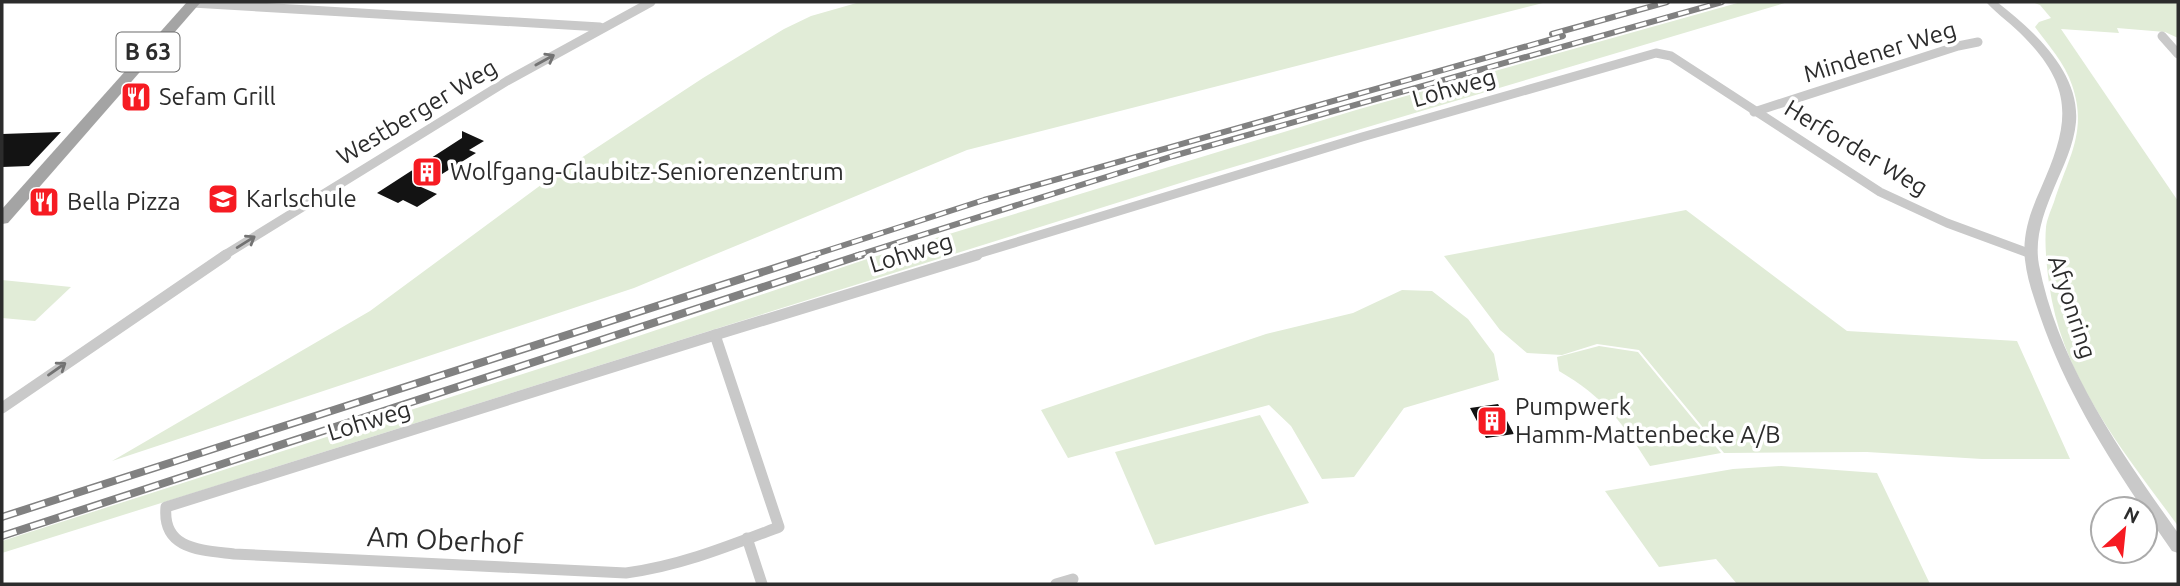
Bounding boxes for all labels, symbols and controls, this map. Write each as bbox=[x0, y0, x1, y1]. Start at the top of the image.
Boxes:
street label: Mindener Weg bbox=[1800, 15, 1959, 88]
road number: B 63 bbox=[116, 32, 180, 72]
street label: Westberger Weg bbox=[332, 53, 502, 170]
one-way arrow bbox=[534, 53, 555, 66]
street label: Lohweg bbox=[1409, 63, 1499, 112]
restaurant icon: Sefam Grill bbox=[119, 80, 153, 114]
place label: Sefam Grill bbox=[159, 83, 276, 110]
street label: Herforder Weg bbox=[1780, 94, 1933, 201]
building icon: Wolfgang-Glaubitz-Seniorenzentrum bbox=[410, 155, 444, 189]
place label: Wolfgang-Glaubitz-Seniorenzentrum bbox=[450, 158, 844, 185]
school or university icon: Karlschule bbox=[206, 182, 240, 216]
restaurant icon: Bella Pizza bbox=[27, 185, 61, 219]
place label: Karlschule bbox=[246, 185, 357, 212]
place label: Bella Pizza bbox=[67, 188, 181, 215]
street label: Lohweg bbox=[866, 227, 956, 278]
one-way arrow bbox=[236, 234, 255, 249]
street label: Afyonring bbox=[2043, 252, 2102, 362]
one-way arrow bbox=[47, 362, 66, 376]
place label: Pumpwerk Hamm-Mattenbecke A/B bbox=[1515, 393, 1780, 448]
street label: Lohweg bbox=[324, 395, 414, 446]
building icon: Pumpwerk Hamm-Mattenbecke A/B bbox=[1475, 404, 1509, 438]
north arrow bbox=[2089, 495, 2159, 565]
text: N bbox=[2120, 502, 2143, 528]
street label: Am Oberhof bbox=[366, 520, 524, 559]

